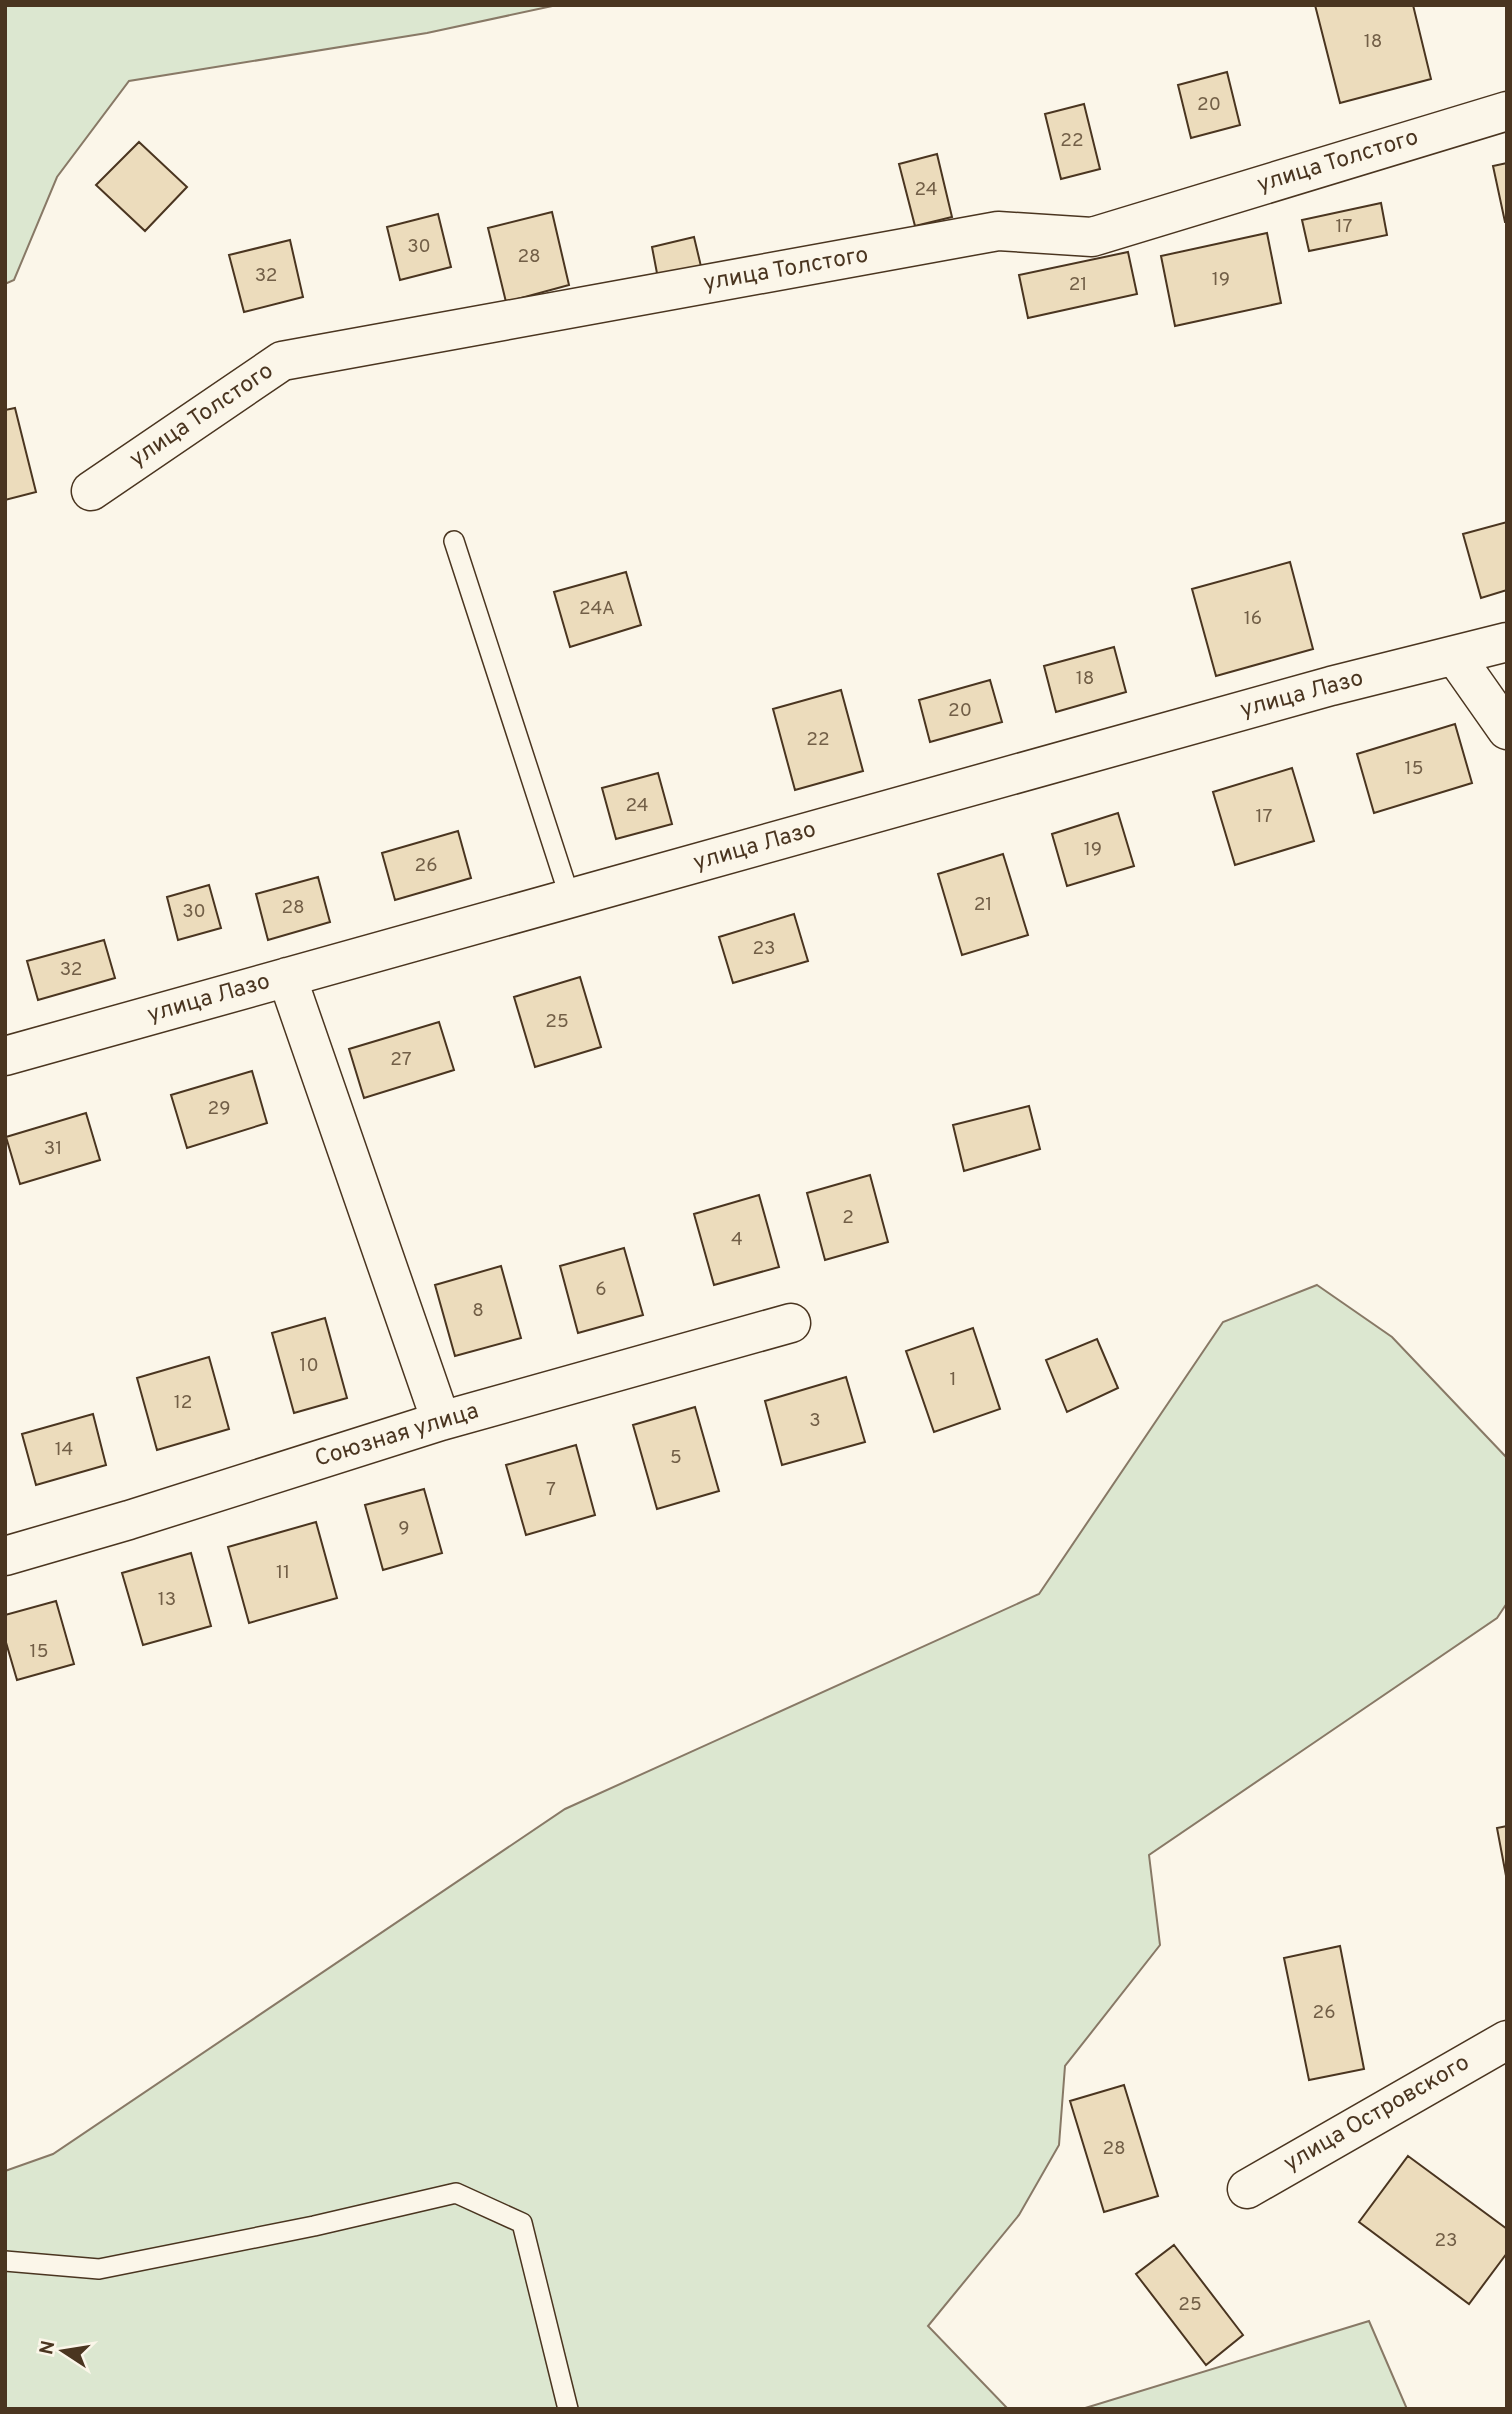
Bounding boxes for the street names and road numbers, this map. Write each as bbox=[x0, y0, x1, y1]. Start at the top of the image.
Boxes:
street label: улица Толстого bbox=[1254, 124, 1422, 200]
street label: улица Толстого bbox=[701, 241, 871, 299]
street label: улица Толстого bbox=[125, 357, 279, 475]
street label: улица Лазо bbox=[1237, 665, 1367, 725]
street label: улица Лазо bbox=[690, 816, 820, 878]
street label: улица Лазо bbox=[144, 968, 274, 1030]
street label: Союзная улица bbox=[312, 1397, 482, 1475]
street label: улица Островского bbox=[1279, 2049, 1475, 2179]

